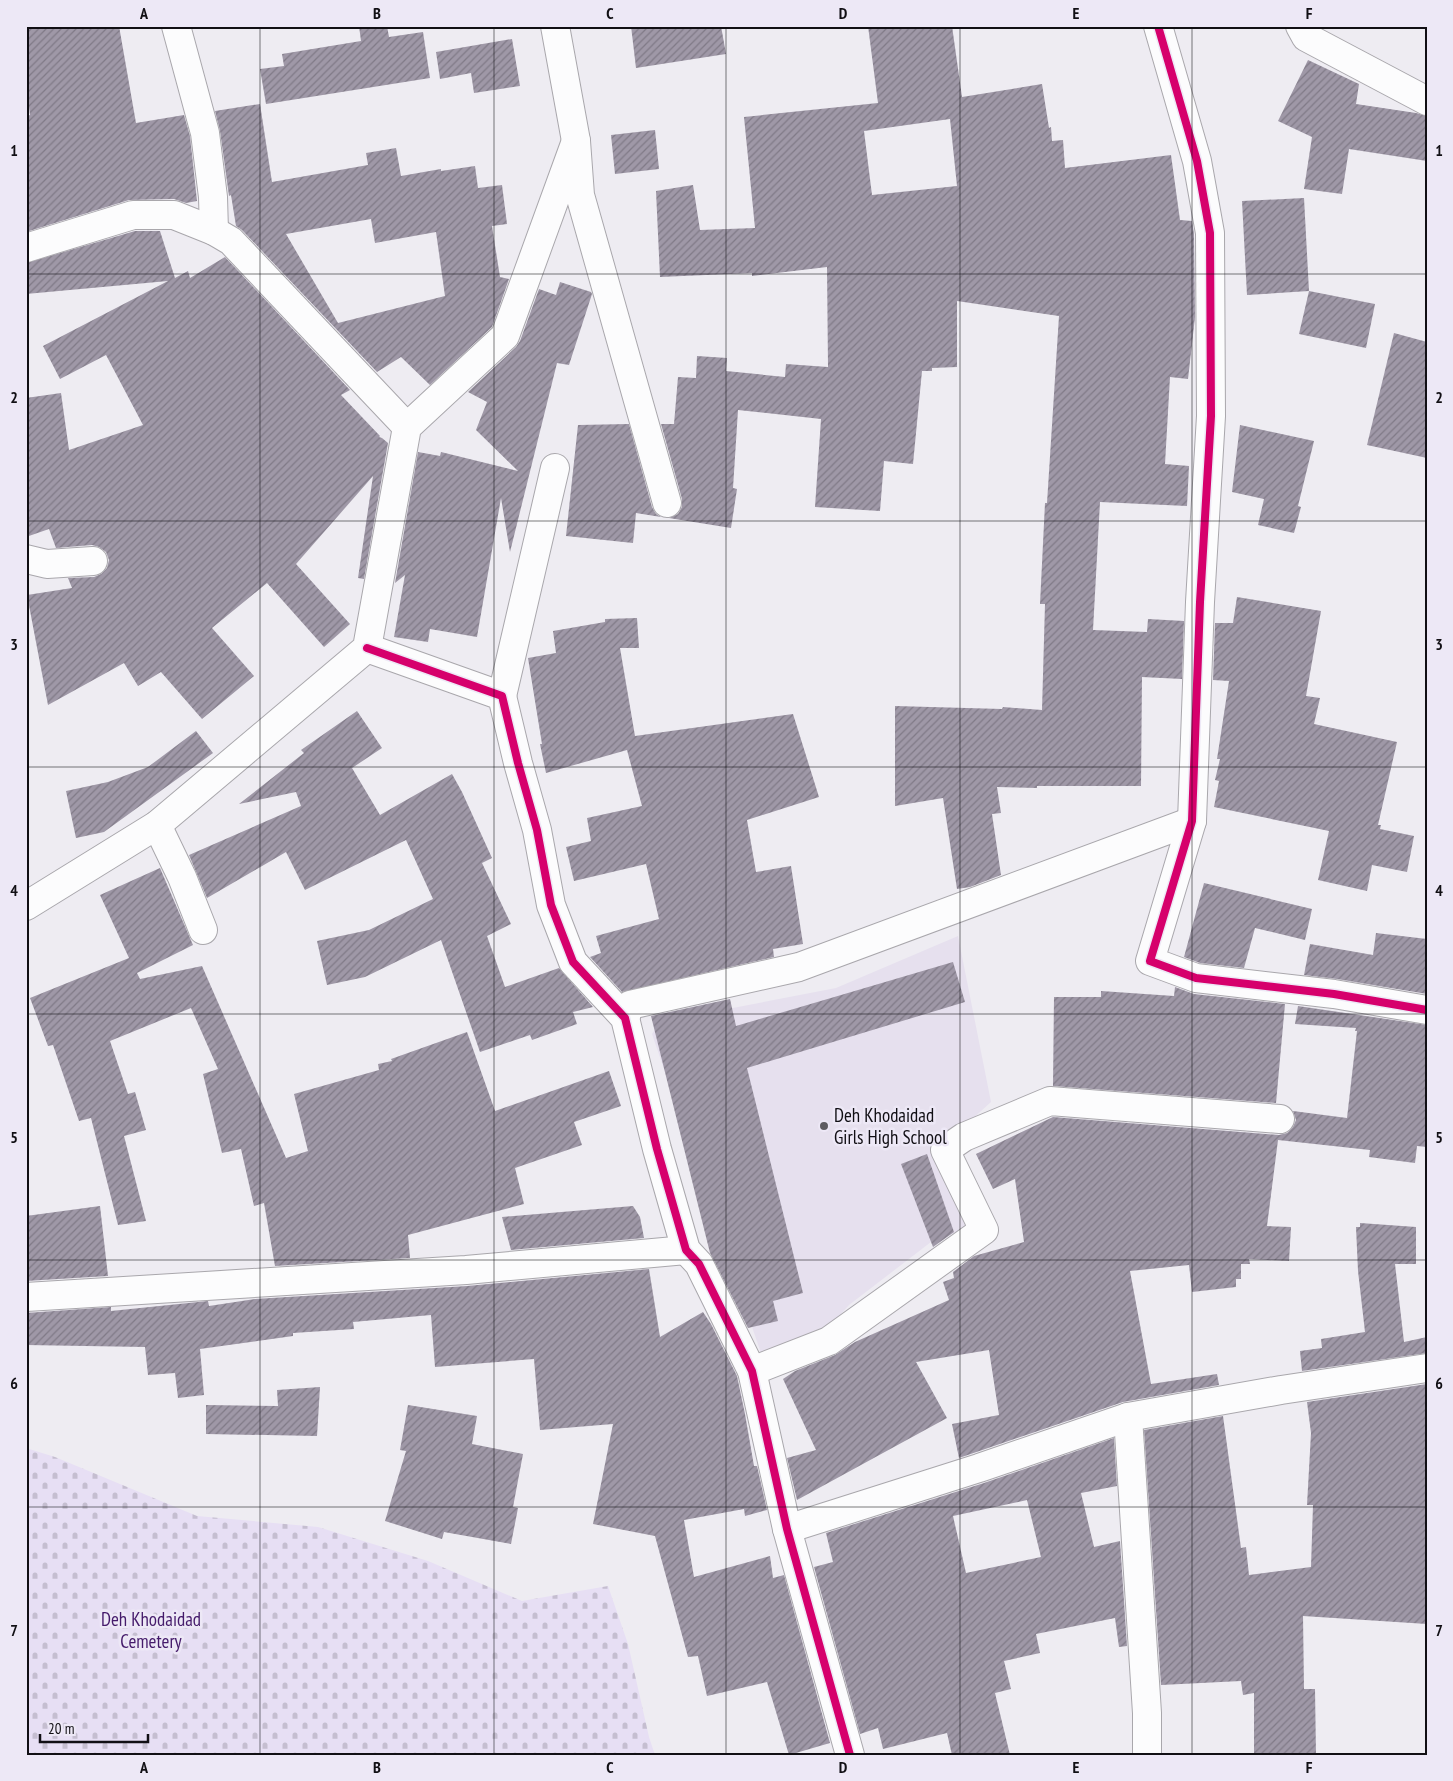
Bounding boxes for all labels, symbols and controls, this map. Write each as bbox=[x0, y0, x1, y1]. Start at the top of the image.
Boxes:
text: A bbox=[139, 3, 149, 23]
text: B bbox=[373, 3, 381, 23]
text: C bbox=[606, 3, 614, 23]
text: D bbox=[839, 3, 848, 23]
text: E bbox=[1073, 3, 1080, 23]
text: F bbox=[1306, 3, 1313, 23]
text: 1 bbox=[10, 140, 18, 160]
text: 1 bbox=[1435, 140, 1443, 160]
text: 2 bbox=[10, 387, 18, 407]
text: 2 bbox=[1435, 387, 1443, 407]
text: 3 bbox=[10, 634, 18, 654]
text: 3 bbox=[1435, 634, 1443, 654]
text: 4 bbox=[10, 880, 18, 900]
text: 4 bbox=[1435, 880, 1443, 900]
place label: Deh Khodaidad Girls High School bbox=[834, 1103, 947, 1149]
marker: Deh Khodaidad Girls High School bbox=[818, 1120, 830, 1132]
text: 5 bbox=[10, 1127, 18, 1147]
text: 5 bbox=[1435, 1127, 1443, 1147]
text: 6 bbox=[10, 1373, 18, 1393]
text: 6 bbox=[1435, 1373, 1443, 1393]
park label: Deh Khodaidad Cemetery bbox=[101, 1607, 201, 1653]
text: 7 bbox=[10, 1620, 18, 1640]
text: 7 bbox=[1435, 1620, 1443, 1640]
scale bar bbox=[40, 1711, 148, 1743]
text: 20 m bbox=[48, 1719, 74, 1738]
text: A bbox=[139, 1757, 149, 1777]
text: B bbox=[373, 1757, 381, 1777]
text: C bbox=[606, 1757, 614, 1777]
text: D bbox=[839, 1757, 848, 1777]
text: E bbox=[1073, 1757, 1080, 1777]
text: F bbox=[1306, 1757, 1313, 1777]

